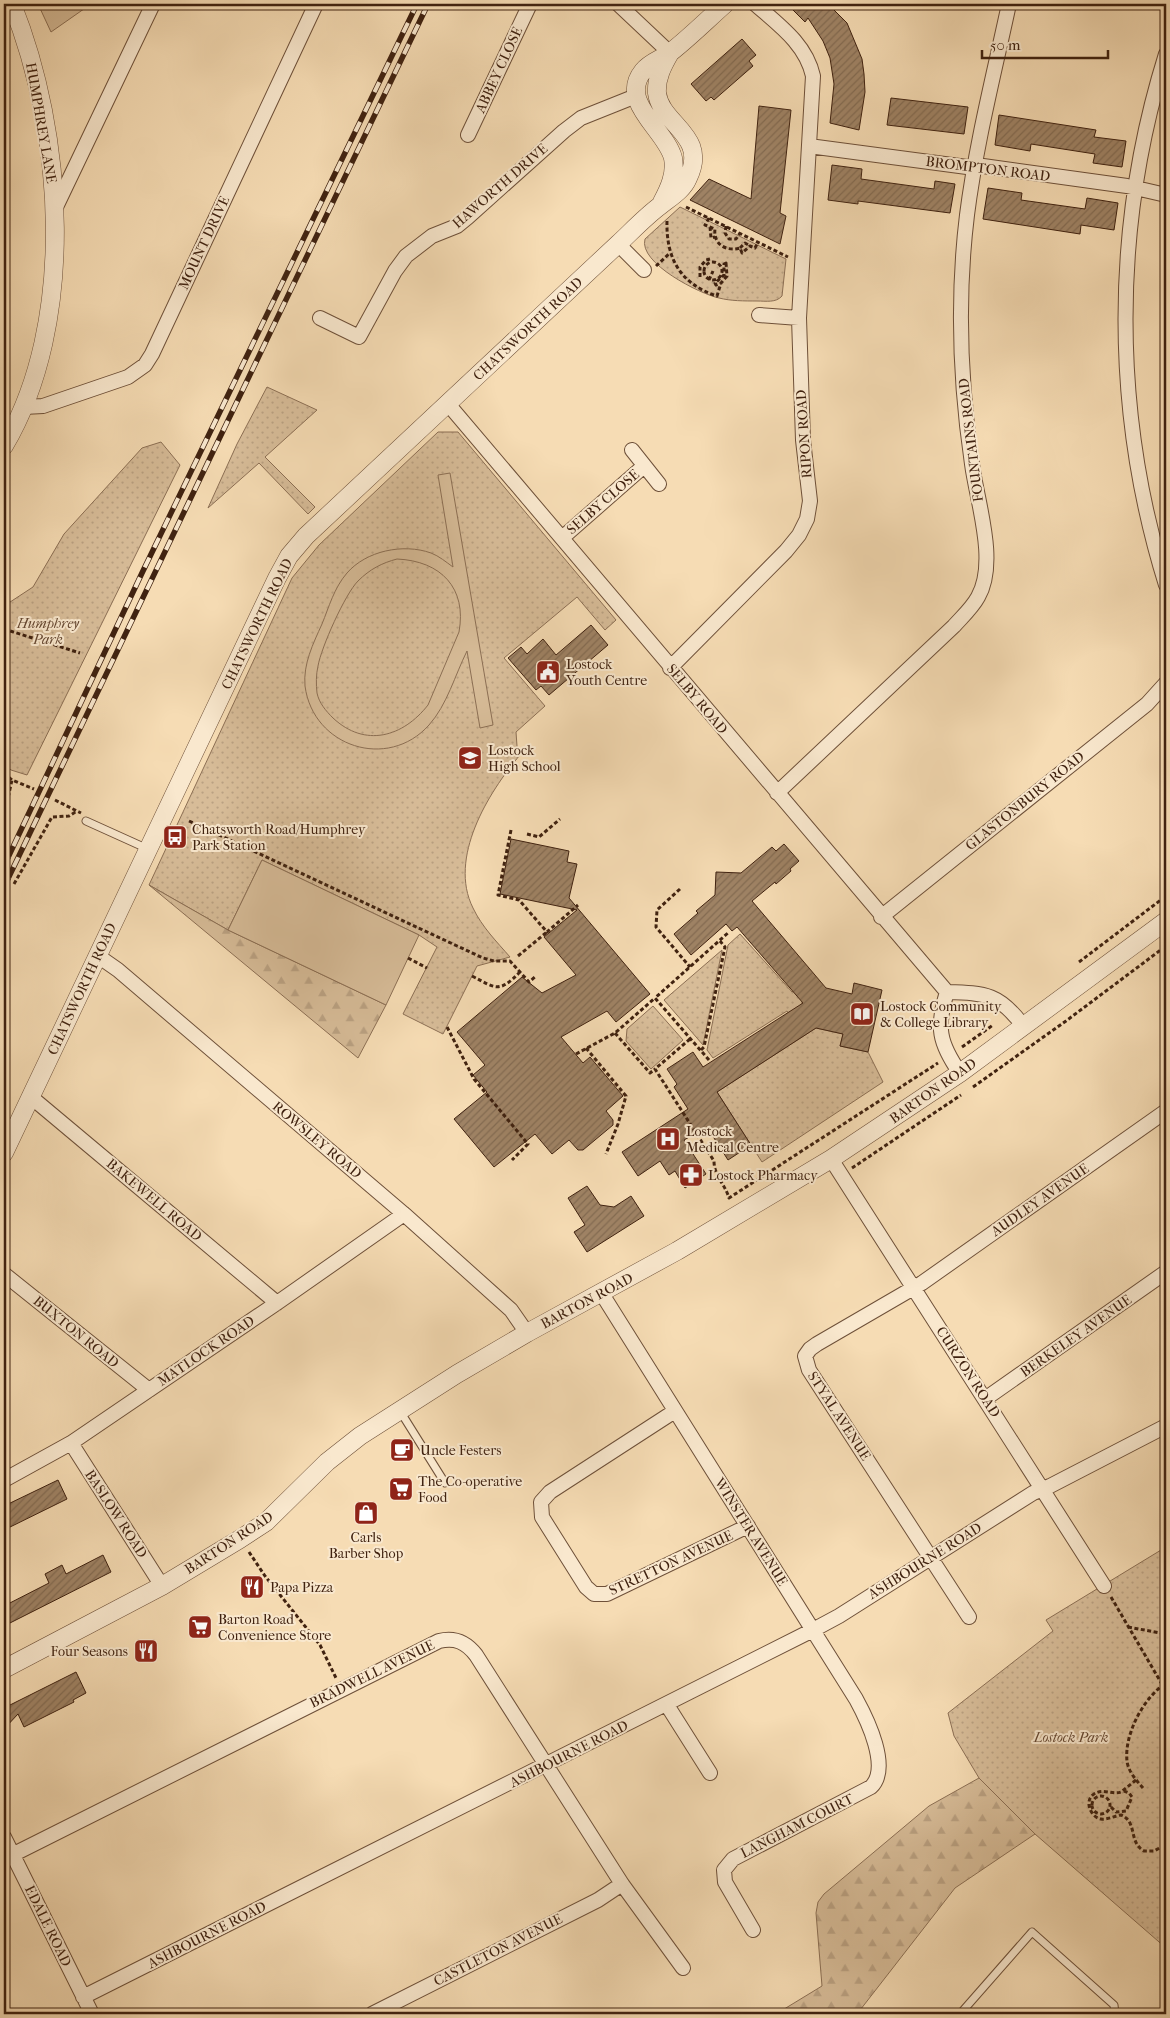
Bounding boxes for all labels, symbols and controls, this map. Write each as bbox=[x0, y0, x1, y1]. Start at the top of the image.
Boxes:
street label: ABBEY CLOSE bbox=[471, 24, 527, 117]
scale bar bbox=[982, 28, 1109, 60]
text: 50 m bbox=[990, 36, 1021, 54]
street label: HUMPHREY LANE bbox=[22, 61, 60, 185]
street label: HAWORTH DRIVE bbox=[449, 140, 551, 232]
street label: BROMPTON ROAD bbox=[925, 153, 1052, 185]
street label: MOUNT DRIVE bbox=[175, 193, 233, 293]
street label: CHATSWORTH ROAD bbox=[470, 274, 587, 384]
street label: FOUNTAINS ROAD bbox=[955, 377, 987, 503]
street label: RIPON ROAD bbox=[792, 389, 816, 479]
street label: SELBY CLOSE bbox=[563, 466, 643, 538]
street label: CHATSWORTH ROAD bbox=[218, 555, 296, 692]
park label: Humphrey Park bbox=[16, 615, 80, 648]
place label: Lostock Youth Centre bbox=[565, 656, 647, 689]
public building icon: Lostock Youth Centre bbox=[535, 659, 561, 685]
street label: SELBY ROAD bbox=[663, 661, 731, 738]
place label: Lostock High School bbox=[488, 742, 561, 775]
school or university icon: Lostock High School bbox=[457, 745, 483, 771]
street label: GLASTONBURY ROAD bbox=[962, 748, 1088, 854]
place label: Chatsworth Road/Humphrey Park Station bbox=[192, 821, 366, 854]
bus stop icon: Chatsworth Road/Humphrey Park Station bbox=[162, 824, 188, 850]
street label: CHATSWORTH ROAD bbox=[44, 920, 120, 1058]
place label: Lostock Community & College Library bbox=[880, 998, 1002, 1031]
library icon: Lostock Community & College Library bbox=[849, 1001, 875, 1027]
street label: BARTON ROAD bbox=[886, 1055, 980, 1127]
street label: ROWSLEY ROAD bbox=[269, 1098, 365, 1182]
place label: Lostock Medical Centre bbox=[686, 1123, 779, 1156]
hospital icon: Lostock Medical Centre bbox=[655, 1126, 681, 1152]
street label: BAKEWELL ROAD bbox=[103, 1155, 205, 1245]
street label: AUDLEY AVENUE bbox=[987, 1160, 1093, 1241]
pharmacy icon: Lostock Pharmacy bbox=[678, 1162, 704, 1188]
place label: Lostock Pharmacy bbox=[708, 1167, 818, 1184]
street label: BARTON ROAD bbox=[538, 1269, 636, 1332]
street label: BERKELEY AVENUE bbox=[1017, 1291, 1135, 1381]
street label: BUXTON ROAD bbox=[30, 1292, 122, 1372]
street label: MATLOCK ROAD bbox=[154, 1312, 258, 1390]
street label: CURZON ROAD bbox=[932, 1323, 1004, 1421]
street label: STYAL AVENUE bbox=[804, 1368, 874, 1464]
cafe icon: Uncle Festers bbox=[389, 1437, 415, 1463]
place label: Uncle Festers bbox=[420, 1442, 501, 1459]
street label: BASLOW ROAD bbox=[81, 1467, 151, 1562]
place label: The Co-operative Food bbox=[418, 1473, 522, 1506]
street label: WINSTER AVENUE bbox=[710, 1474, 791, 1589]
supermarket icon: The Co-operative Food bbox=[388, 1476, 414, 1502]
shop icon: Carls Barber Shop bbox=[353, 1500, 379, 1526]
street label: BARTON ROAD bbox=[182, 1508, 277, 1578]
street label: ASHBOURNE ROAD bbox=[864, 1519, 985, 1603]
street label: STRETTON AVENUE bbox=[606, 1527, 736, 1599]
place label: Carls Barber Shop bbox=[329, 1529, 404, 1562]
restaurant icon: Papa Pizza bbox=[239, 1574, 265, 1600]
place label: Papa Pizza bbox=[270, 1579, 334, 1596]
place label: Barton Road Convenience Store bbox=[218, 1611, 331, 1644]
supermarket icon: Barton Road Convenience Store bbox=[187, 1614, 213, 1640]
street label: BRADWELL AVENUE bbox=[307, 1636, 438, 1712]
restaurant icon: Four Seasons bbox=[133, 1638, 159, 1664]
place label: Four Seasons bbox=[51, 1643, 128, 1660]
street label: ASHBOURNE ROAD bbox=[506, 1717, 631, 1792]
park label: Lostock Park bbox=[1033, 1729, 1108, 1746]
street label: LANGHAM COURT bbox=[738, 1790, 857, 1862]
street label: EDALE ROAD bbox=[21, 1883, 75, 1970]
street label: ASHBOURNE ROAD bbox=[144, 1898, 269, 1973]
street label: CASTLETON AVENUE bbox=[431, 1910, 566, 1990]

